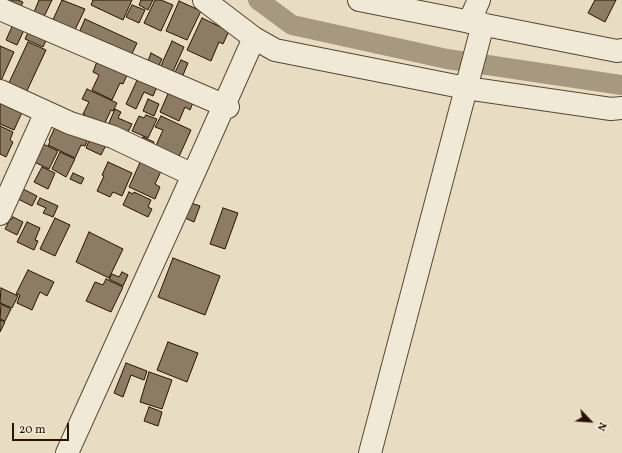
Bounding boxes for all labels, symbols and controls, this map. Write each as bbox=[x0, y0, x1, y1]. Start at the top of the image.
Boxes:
north arrow bbox=[570, 401, 610, 441]
scale bar bbox=[14, 415, 71, 441]
text: N bbox=[593, 419, 610, 433]
text: 20 m bbox=[19, 422, 46, 438]

